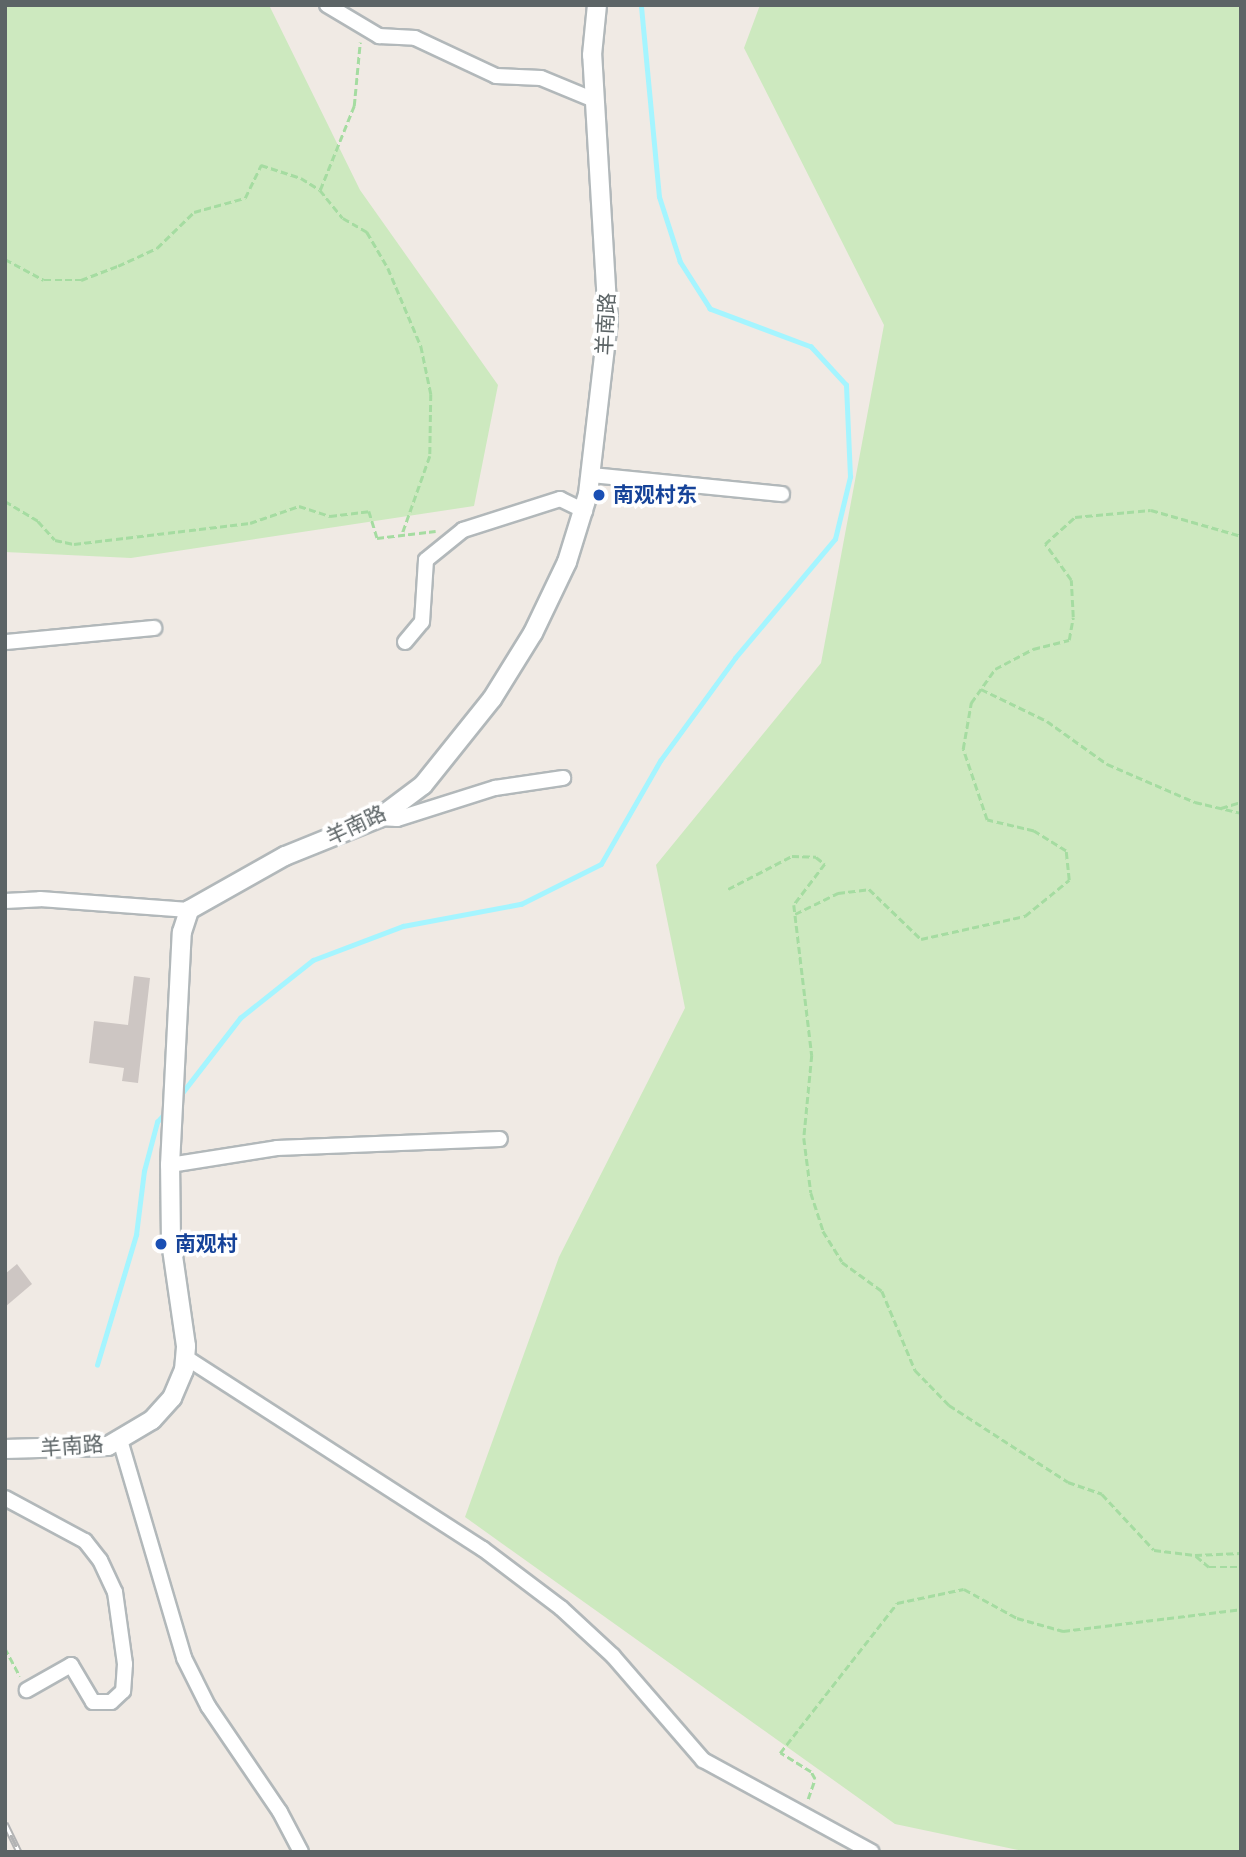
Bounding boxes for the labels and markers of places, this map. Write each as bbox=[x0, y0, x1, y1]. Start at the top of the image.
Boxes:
place label: 南观村东 bbox=[613, 482, 697, 508]
marker: 南观村东 bbox=[591, 487, 607, 503]
place label: 南观村 bbox=[175, 1231, 238, 1257]
marker: 南观村 bbox=[153, 1236, 169, 1252]

